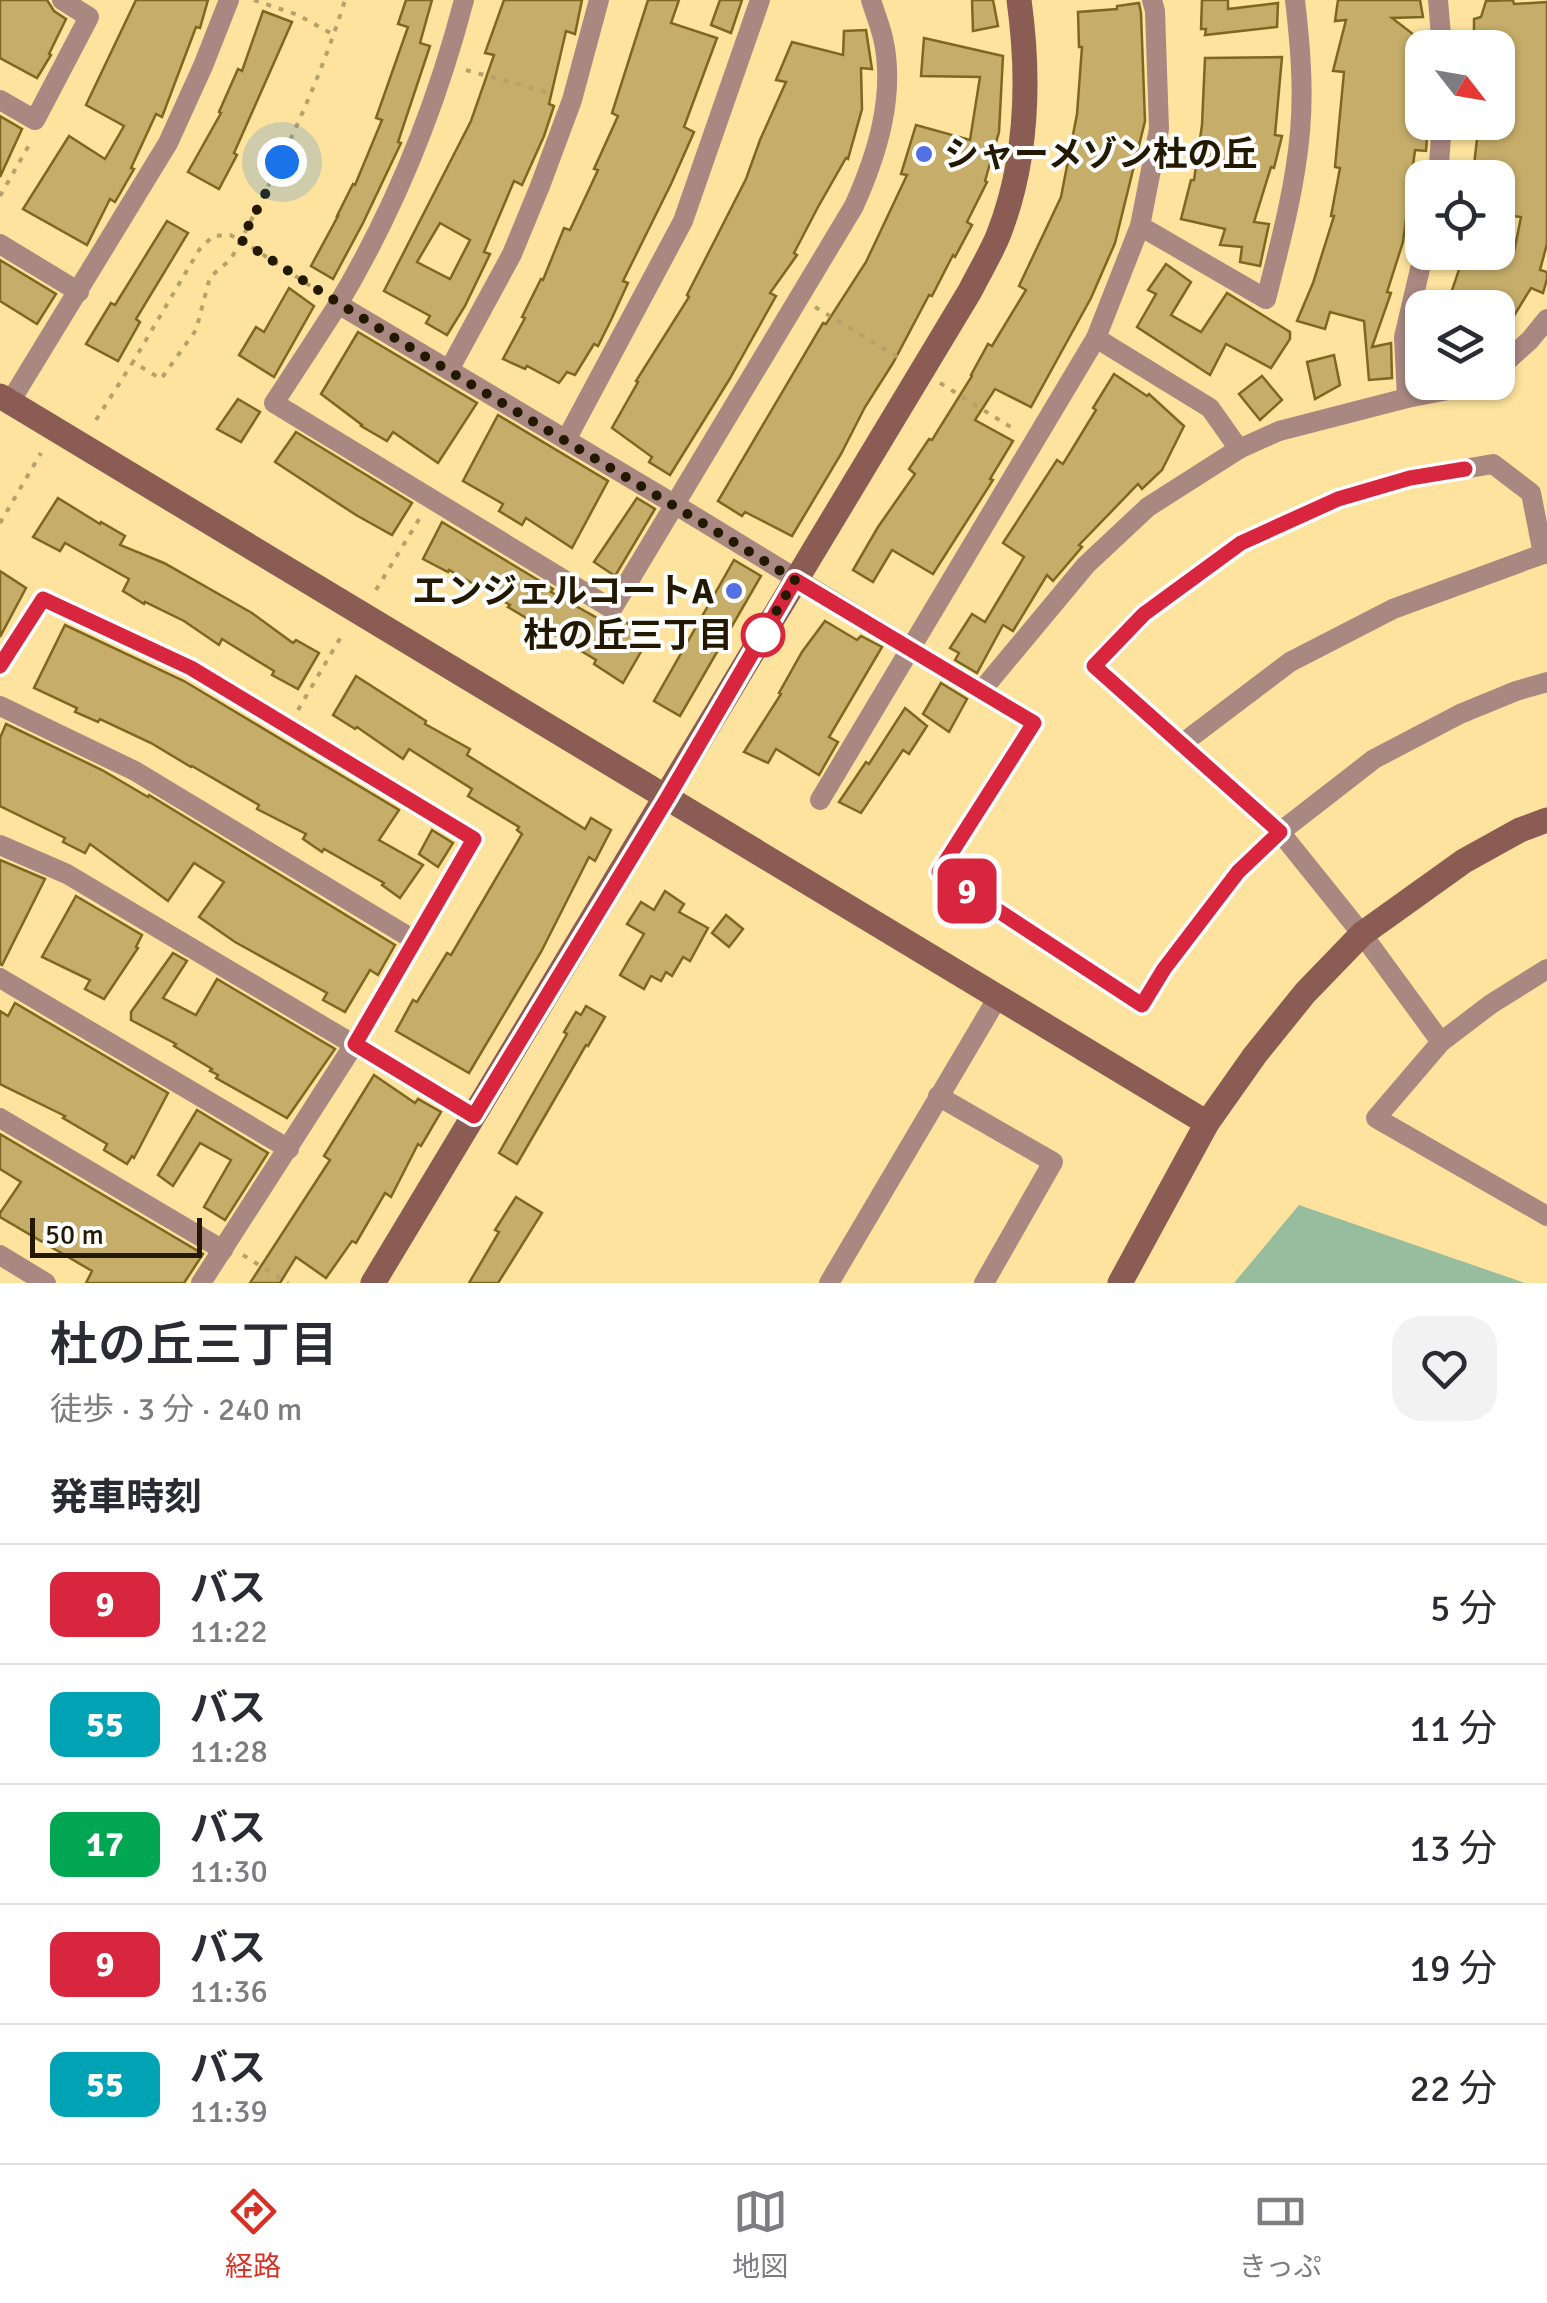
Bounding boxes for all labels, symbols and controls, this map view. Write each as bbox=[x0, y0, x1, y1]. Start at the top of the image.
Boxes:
north arrow bbox=[1405, 30, 1515, 140]
map controls bbox=[1405, 30, 1515, 400]
place label: シャーメゾン杜の丘 bbox=[944, 133, 1258, 176]
your location bbox=[257, 137, 307, 187]
marker: シャーメゾン杜の丘 bbox=[913, 143, 935, 165]
button: locate bbox=[1405, 160, 1515, 270]
button: layers bbox=[1405, 290, 1515, 400]
place label: エンジェルコートA bbox=[412, 570, 715, 613]
marker: エンジェルコートA bbox=[723, 580, 745, 602]
place label: 杜の丘三丁目 bbox=[523, 614, 733, 657]
marker: 杜の丘三丁目 bbox=[742, 614, 784, 656]
line badge: 9 bbox=[934, 858, 1000, 924]
text: 9 bbox=[958, 870, 976, 913]
scale bar bbox=[30, 1213, 202, 1258]
text: 50 m bbox=[45, 1218, 104, 1252]
text: 杜の丘三丁目 bbox=[50, 1316, 338, 1375]
button: heart bbox=[1392, 1316, 1497, 1421]
text: 徒歩 · 3 分 · 240 m bbox=[50, 1390, 302, 1429]
text: 発車時刻 bbox=[50, 1474, 202, 1521]
text: バス bbox=[190, 1565, 266, 1612]
text: 9 bbox=[96, 1583, 114, 1626]
text: 5 分 bbox=[1430, 1585, 1497, 1632]
text: 11:22 bbox=[190, 1612, 268, 1651]
text: バス bbox=[190, 1685, 266, 1732]
text: 55 bbox=[86, 1703, 124, 1746]
text: 11 分 bbox=[1410, 1705, 1497, 1752]
text: 11:28 bbox=[190, 1732, 268, 1771]
text: バス bbox=[190, 1805, 266, 1852]
text: 17 bbox=[86, 1823, 124, 1866]
text: 13 分 bbox=[1410, 1825, 1497, 1872]
text: 11:30 bbox=[190, 1852, 268, 1891]
text: バス bbox=[190, 1925, 266, 1972]
text: 9 bbox=[96, 1943, 114, 1986]
text: 19 分 bbox=[1410, 1945, 1497, 1992]
text: 11:36 bbox=[190, 1972, 268, 2011]
text: バス bbox=[190, 2045, 266, 2092]
text: 55 bbox=[86, 2063, 124, 2106]
text: 22 分 bbox=[1410, 2065, 1497, 2112]
text: 11:39 bbox=[190, 2092, 268, 2131]
tab: 経路 bbox=[225, 2184, 281, 2284]
tab: 地図 bbox=[732, 2184, 788, 2284]
tab: きっぷ bbox=[1239, 2184, 1322, 2284]

